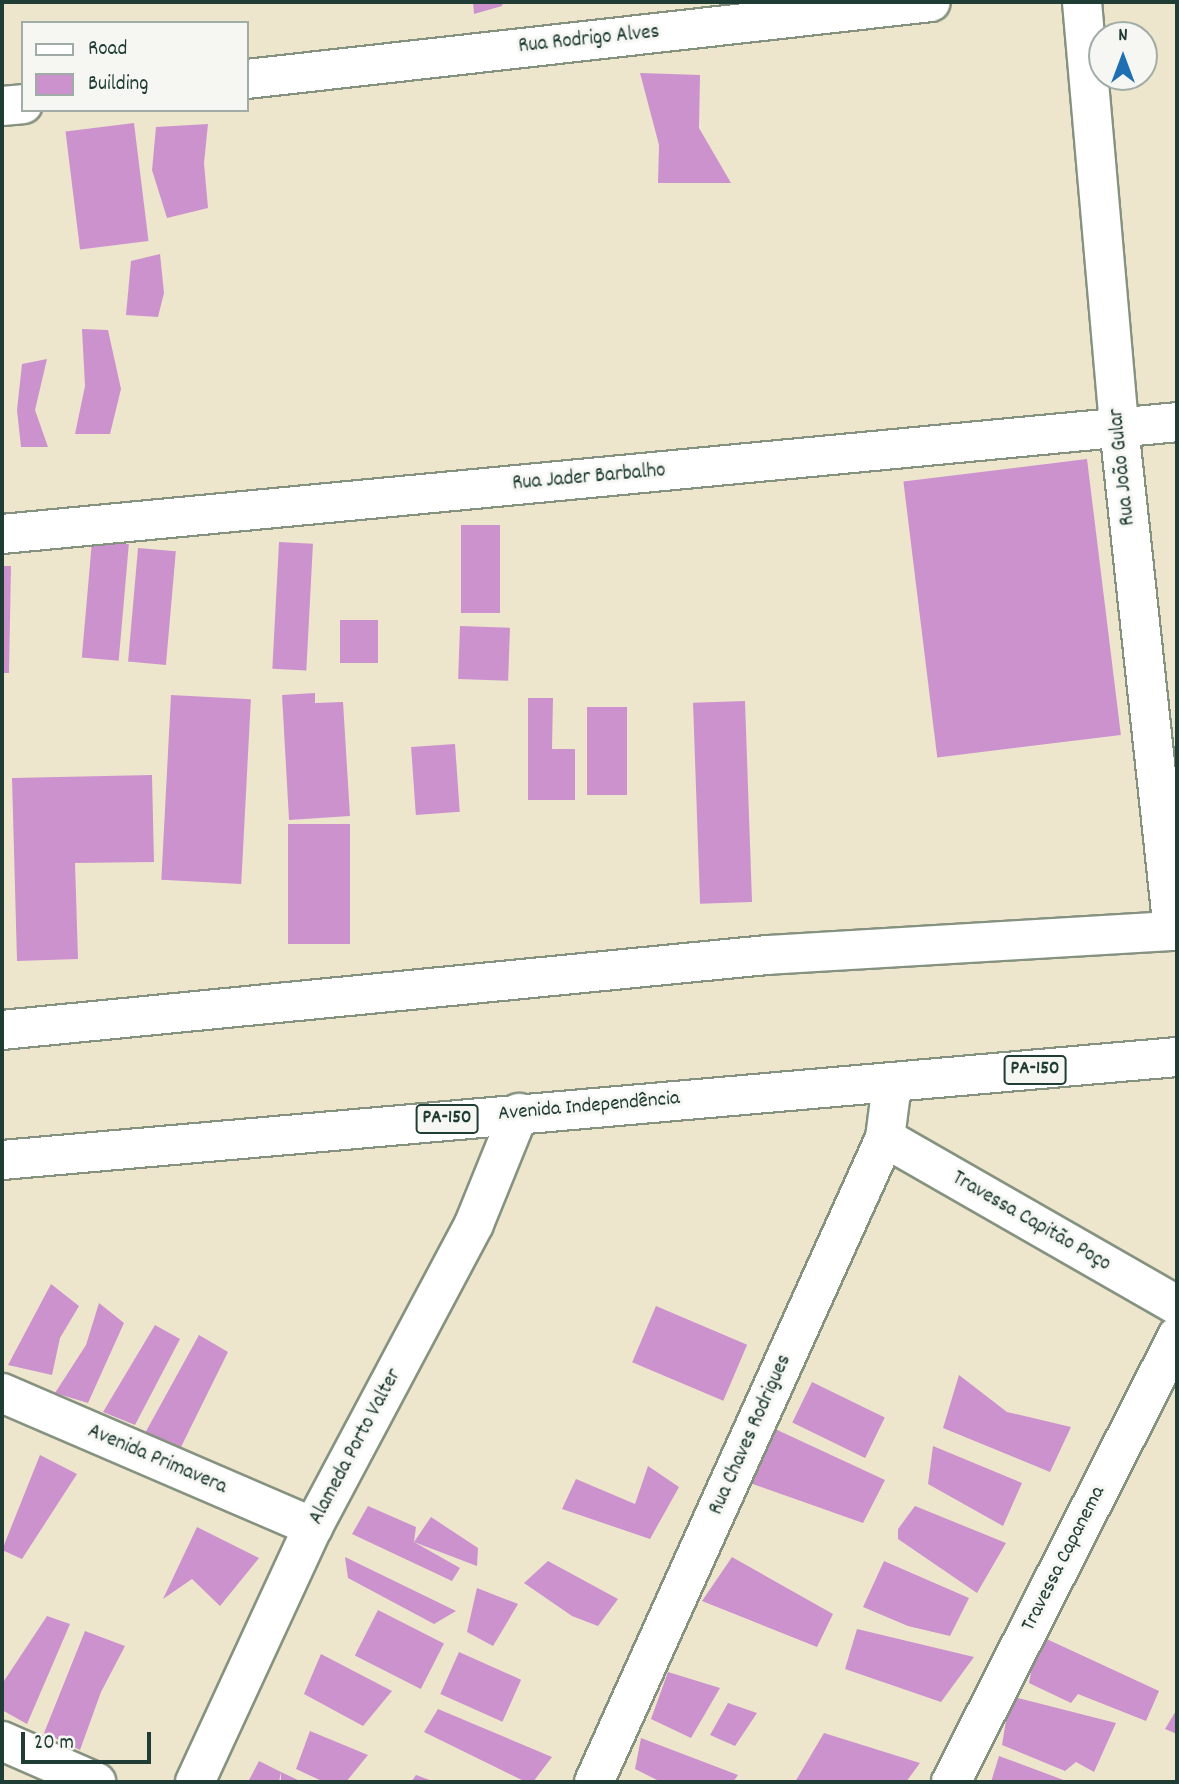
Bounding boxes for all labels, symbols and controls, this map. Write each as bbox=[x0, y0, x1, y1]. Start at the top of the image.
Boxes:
street label: Rua Rodrigo Alves bbox=[517, 20, 661, 60]
legend bbox=[21, 21, 248, 112]
north arrow bbox=[1088, 21, 1158, 91]
text: N bbox=[1118, 23, 1128, 50]
text: Road bbox=[88, 35, 127, 65]
text: Building bbox=[88, 70, 148, 100]
street label: Rua João Gular bbox=[1104, 407, 1142, 527]
street label: Rua Jader Barbalho bbox=[511, 459, 667, 497]
road number: PA-150 bbox=[1004, 1054, 1066, 1086]
street label: Avenida Independência bbox=[497, 1087, 681, 1127]
road number: PA-150 bbox=[416, 1104, 478, 1134]
street label: Travessa Capitão Poço bbox=[947, 1166, 1115, 1278]
street label: Rua Chaves Rodrigues bbox=[704, 1351, 798, 1519]
street label: Alameda Porto Valter bbox=[304, 1365, 408, 1529]
street label: Avenida Primavera bbox=[84, 1419, 230, 1501]
street label: Travessa Capanema bbox=[1017, 1482, 1111, 1636]
scale bar bbox=[24, 1718, 154, 1762]
text: 20 m bbox=[34, 1729, 74, 1759]

